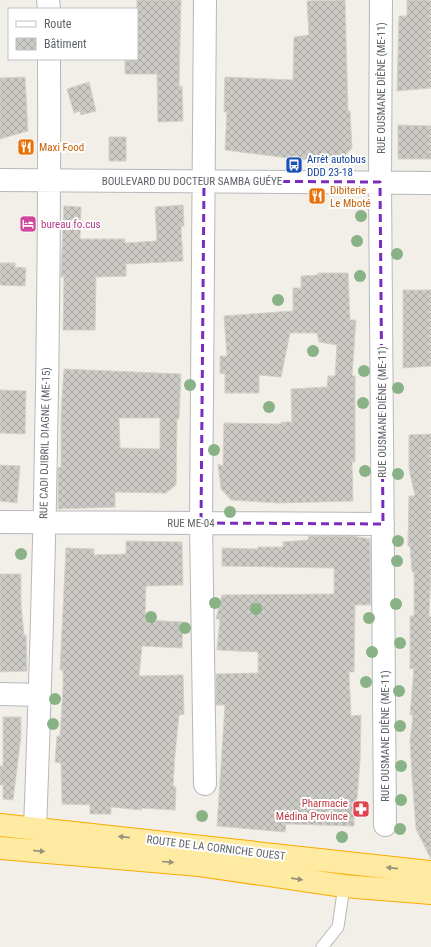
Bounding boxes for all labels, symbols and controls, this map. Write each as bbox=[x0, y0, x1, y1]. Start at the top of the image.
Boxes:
legend bbox=[8, 8, 138, 60]
text: Route bbox=[44, 17, 72, 31]
street label: RUE OUSMANE DIÈNE (ME-11) bbox=[375, 22, 388, 154]
text: Bâtiment bbox=[44, 37, 87, 51]
restaurant icon: Maxi Food bbox=[16, 137, 36, 157]
place label: Maxi Food bbox=[39, 141, 84, 154]
place label: Arrêt autobus DDD 23-18 bbox=[307, 153, 366, 179]
bus stop icon: Arrêt autobus DDD 23-18 bbox=[284, 155, 304, 175]
street label: BOULEVARD DU DOCTEUR SAMBA GUÉYE bbox=[102, 175, 283, 188]
place label: Dibiterie Le Mboté bbox=[330, 184, 371, 210]
restaurant icon: Dibiterie Le Mboté bbox=[307, 186, 327, 206]
hotel icon: bureau fo.cus bbox=[18, 214, 38, 234]
place label: bureau fo.cus bbox=[41, 218, 101, 231]
street label: RUE OUSMANE DIÈNE (ME-11) bbox=[376, 346, 389, 478]
street label: RUE CADI DJIBRIL DIAGNE (ME-15) bbox=[37, 367, 53, 519]
street label: RUE ME-04 bbox=[167, 517, 215, 530]
street label: RUE OUSMANE DIÈNE (ME-11) bbox=[379, 670, 392, 802]
place label: Pharmacie Médina Province bbox=[276, 797, 348, 823]
pharmacy icon: Pharmacie Médina Province bbox=[351, 799, 371, 819]
street label: ROUTE DE LA CORNICHE OUEST bbox=[146, 833, 286, 863]
one-way arrow bbox=[118, 834, 130, 841]
one-way arrow bbox=[33, 848, 45, 855]
one-way arrow bbox=[162, 859, 174, 865]
one-way arrow bbox=[386, 865, 398, 871]
one-way arrow bbox=[291, 876, 303, 882]

